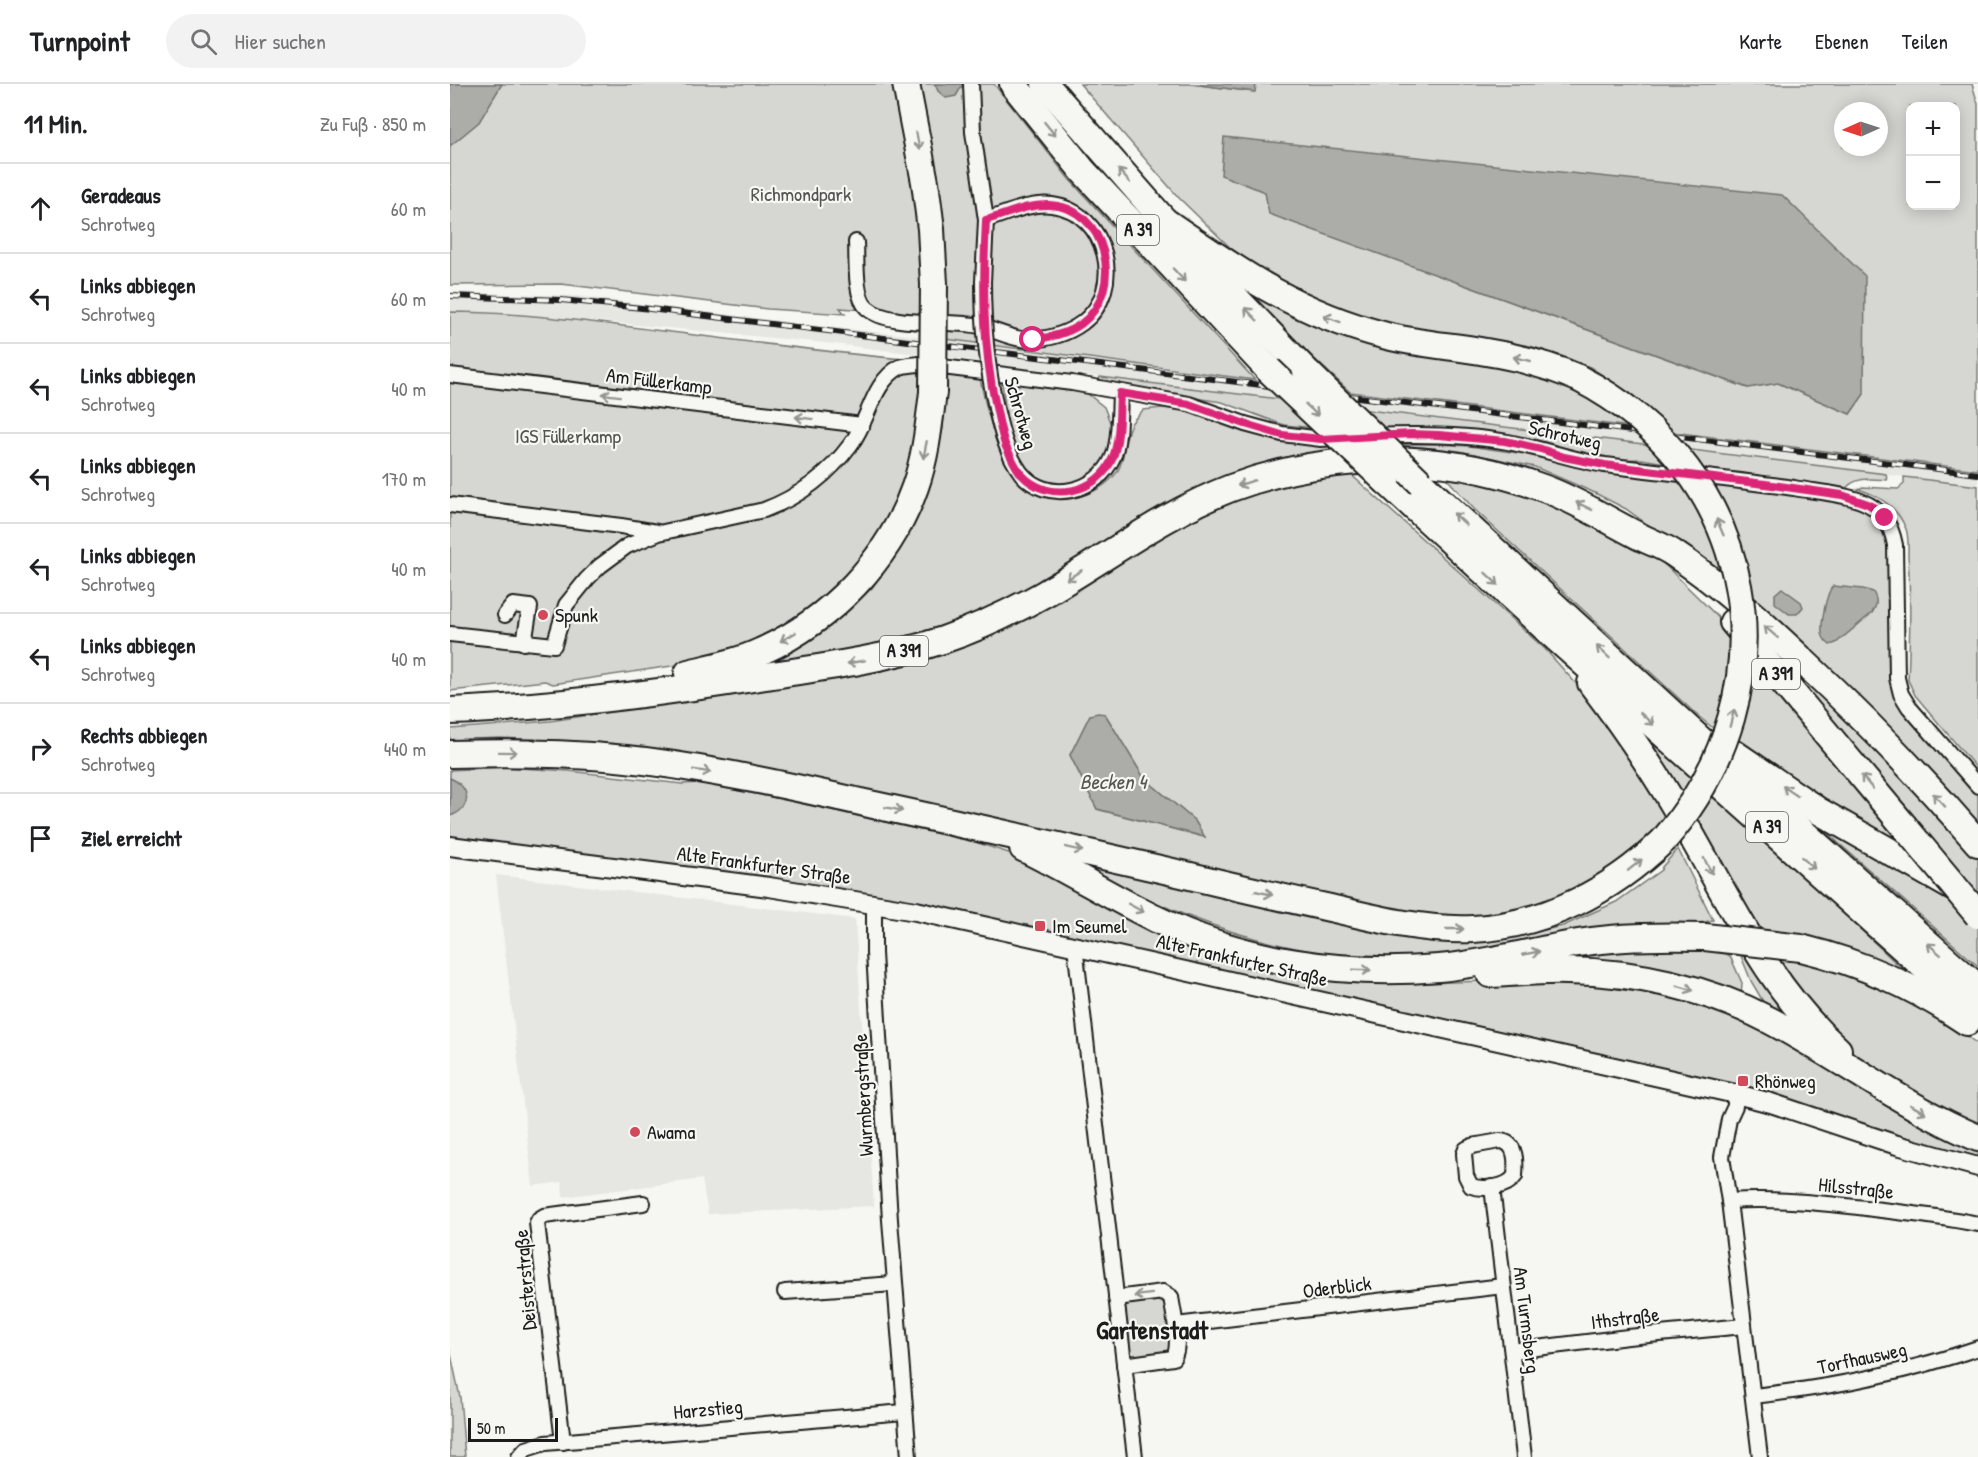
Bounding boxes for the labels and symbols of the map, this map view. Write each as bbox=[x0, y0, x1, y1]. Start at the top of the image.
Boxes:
north arrow bbox=[1834, 102, 1888, 156]
one-way arrow bbox=[1043, 121, 1056, 137]
one-way arrow bbox=[913, 131, 924, 151]
one-way arrow bbox=[1117, 169, 1131, 184]
park label: Richmondpark bbox=[751, 180, 851, 207]
road number: A 39 bbox=[1117, 215, 1159, 245]
one-way arrow bbox=[1172, 267, 1186, 282]
one-way arrow bbox=[1243, 307, 1258, 322]
one-way arrow bbox=[1323, 313, 1342, 324]
route start bbox=[1019, 326, 1045, 352]
one-way arrow bbox=[1513, 353, 1533, 364]
street label: Am Füllerkamp bbox=[605, 361, 714, 400]
street label: Schrotweg bbox=[998, 374, 1045, 452]
one-way arrow bbox=[601, 389, 621, 400]
one-way arrow bbox=[1304, 403, 1319, 417]
one-way arrow bbox=[795, 412, 815, 423]
street label: Schrotweg bbox=[1526, 413, 1604, 456]
park label: IGS Füllerkamp bbox=[515, 422, 622, 449]
one-way arrow bbox=[919, 440, 930, 459]
one-way arrow bbox=[1237, 479, 1256, 490]
one-way arrow bbox=[1575, 499, 1593, 511]
route end bbox=[1871, 504, 1897, 530]
one-way arrow bbox=[1453, 512, 1468, 526]
one-way arrow bbox=[1714, 518, 1725, 537]
one-way arrow bbox=[1066, 570, 1083, 582]
one-way arrow bbox=[1484, 571, 1499, 585]
place label: Spunk bbox=[555, 601, 598, 628]
marker: Spunk bbox=[536, 608, 550, 622]
one-way arrow bbox=[1764, 625, 1779, 639]
one-way arrow bbox=[780, 631, 797, 643]
road number: A 391 bbox=[880, 636, 928, 666]
one-way arrow bbox=[1596, 645, 1611, 659]
one-way arrow bbox=[846, 657, 866, 668]
road number: A 391 bbox=[1752, 659, 1800, 689]
one-way arrow bbox=[1727, 709, 1738, 728]
one-way arrow bbox=[1639, 712, 1654, 726]
one-way arrow bbox=[498, 747, 518, 758]
one-way arrow bbox=[692, 765, 712, 776]
water label: Becken 4 bbox=[1080, 767, 1148, 796]
one-way arrow bbox=[1860, 774, 1873, 790]
one-way arrow bbox=[1782, 785, 1799, 797]
one-way arrow bbox=[1932, 792, 1946, 807]
one-way arrow bbox=[883, 804, 903, 815]
road number: A 39 bbox=[1746, 812, 1788, 842]
street label: Alte Frankfurter Straße bbox=[676, 839, 853, 890]
one-way arrow bbox=[1064, 844, 1083, 856]
one-way arrow bbox=[1703, 856, 1714, 874]
one-way arrow bbox=[1800, 856, 1815, 870]
one-way arrow bbox=[1627, 859, 1643, 872]
one-way arrow bbox=[1254, 888, 1273, 900]
one-way arrow bbox=[1127, 902, 1144, 914]
place label: Im Seumel bbox=[1052, 912, 1128, 939]
marker: Im Seumel bbox=[1033, 919, 1047, 933]
one-way arrow bbox=[1445, 923, 1465, 935]
street label: Alte Frankfurter Straße bbox=[1154, 927, 1330, 992]
one-way arrow bbox=[1927, 942, 1942, 956]
one-way arrow bbox=[1521, 947, 1540, 958]
one-way arrow bbox=[1352, 964, 1372, 975]
one-way arrow bbox=[1675, 983, 1694, 994]
street label: Wurmbergstraße bbox=[846, 1033, 879, 1157]
place label: Rhönweg bbox=[1755, 1067, 1816, 1094]
marker: Rhönweg bbox=[1736, 1074, 1750, 1088]
one-way arrow bbox=[1909, 1103, 1926, 1115]
place label: Awama bbox=[647, 1118, 695, 1145]
marker: Awama bbox=[628, 1125, 642, 1139]
street label: Hilsstraße bbox=[1817, 1170, 1895, 1205]
street label: Deisterstraße bbox=[507, 1229, 542, 1331]
street label: Am Turmsberg bbox=[1508, 1265, 1547, 1375]
street label: Oderblick bbox=[1301, 1269, 1373, 1304]
one-way arrow bbox=[1134, 1289, 1153, 1300]
street label: Ithstraße bbox=[1589, 1300, 1661, 1335]
district label: Gartenstadt bbox=[1096, 1312, 1209, 1347]
street label: Torfhausweg bbox=[1815, 1335, 1909, 1380]
street label: Harzstieg bbox=[672, 1392, 744, 1425]
scale bar bbox=[468, 1415, 558, 1442]

